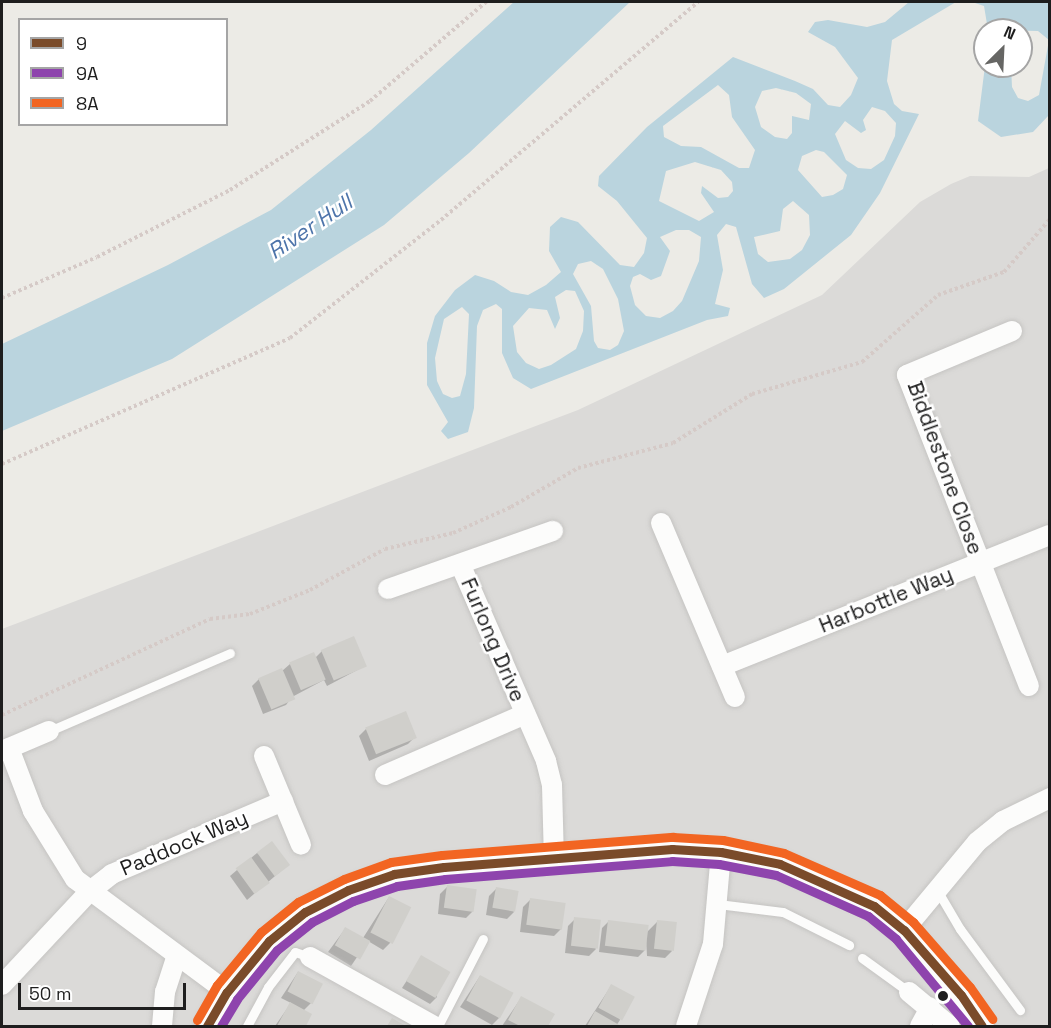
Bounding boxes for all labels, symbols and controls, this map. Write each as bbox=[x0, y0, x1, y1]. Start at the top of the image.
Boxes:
legend bbox=[18, 18, 228, 126]
north arrow bbox=[973, 18, 1033, 78]
text: N bbox=[1001, 21, 1019, 45]
text: 9 bbox=[76, 32, 87, 55]
text: 9A bbox=[76, 62, 98, 85]
text: 8A bbox=[76, 92, 99, 115]
water label: River Hull bbox=[263, 189, 357, 265]
street label: Biddlestone Close bbox=[902, 378, 988, 558]
street label: Harbottle Way bbox=[815, 562, 957, 638]
street label: Furlong Drive bbox=[456, 574, 530, 706]
street label: Paddock Way bbox=[116, 805, 252, 881]
scale bar bbox=[21, 971, 189, 1009]
text: 50 m bbox=[29, 982, 71, 1005]
unlabelled marker bbox=[937, 990, 949, 1002]

